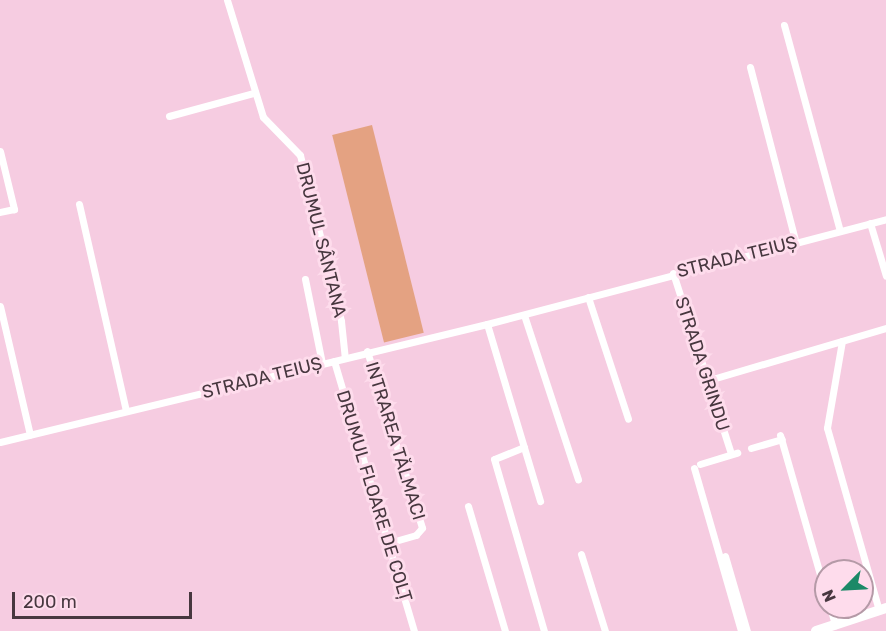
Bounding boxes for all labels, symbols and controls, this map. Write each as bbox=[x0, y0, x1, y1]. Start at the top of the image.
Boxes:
street label: DRUMUL SÂNTANA bbox=[291, 160, 351, 320]
street label: STRADA TEIUȘ bbox=[674, 232, 800, 282]
street label: STRADA GRINDU bbox=[670, 294, 734, 434]
street label: STRADA TEIUȘ bbox=[199, 353, 325, 403]
street label: INTRAREA TĂLMACI bbox=[361, 359, 429, 523]
street label: DRUMUL FLOARE DE COLȚ bbox=[331, 388, 417, 604]
north arrow bbox=[814, 559, 874, 619]
scale bar bbox=[15, 580, 195, 618]
text: N bbox=[818, 587, 840, 605]
text: 200 m bbox=[23, 591, 77, 613]

